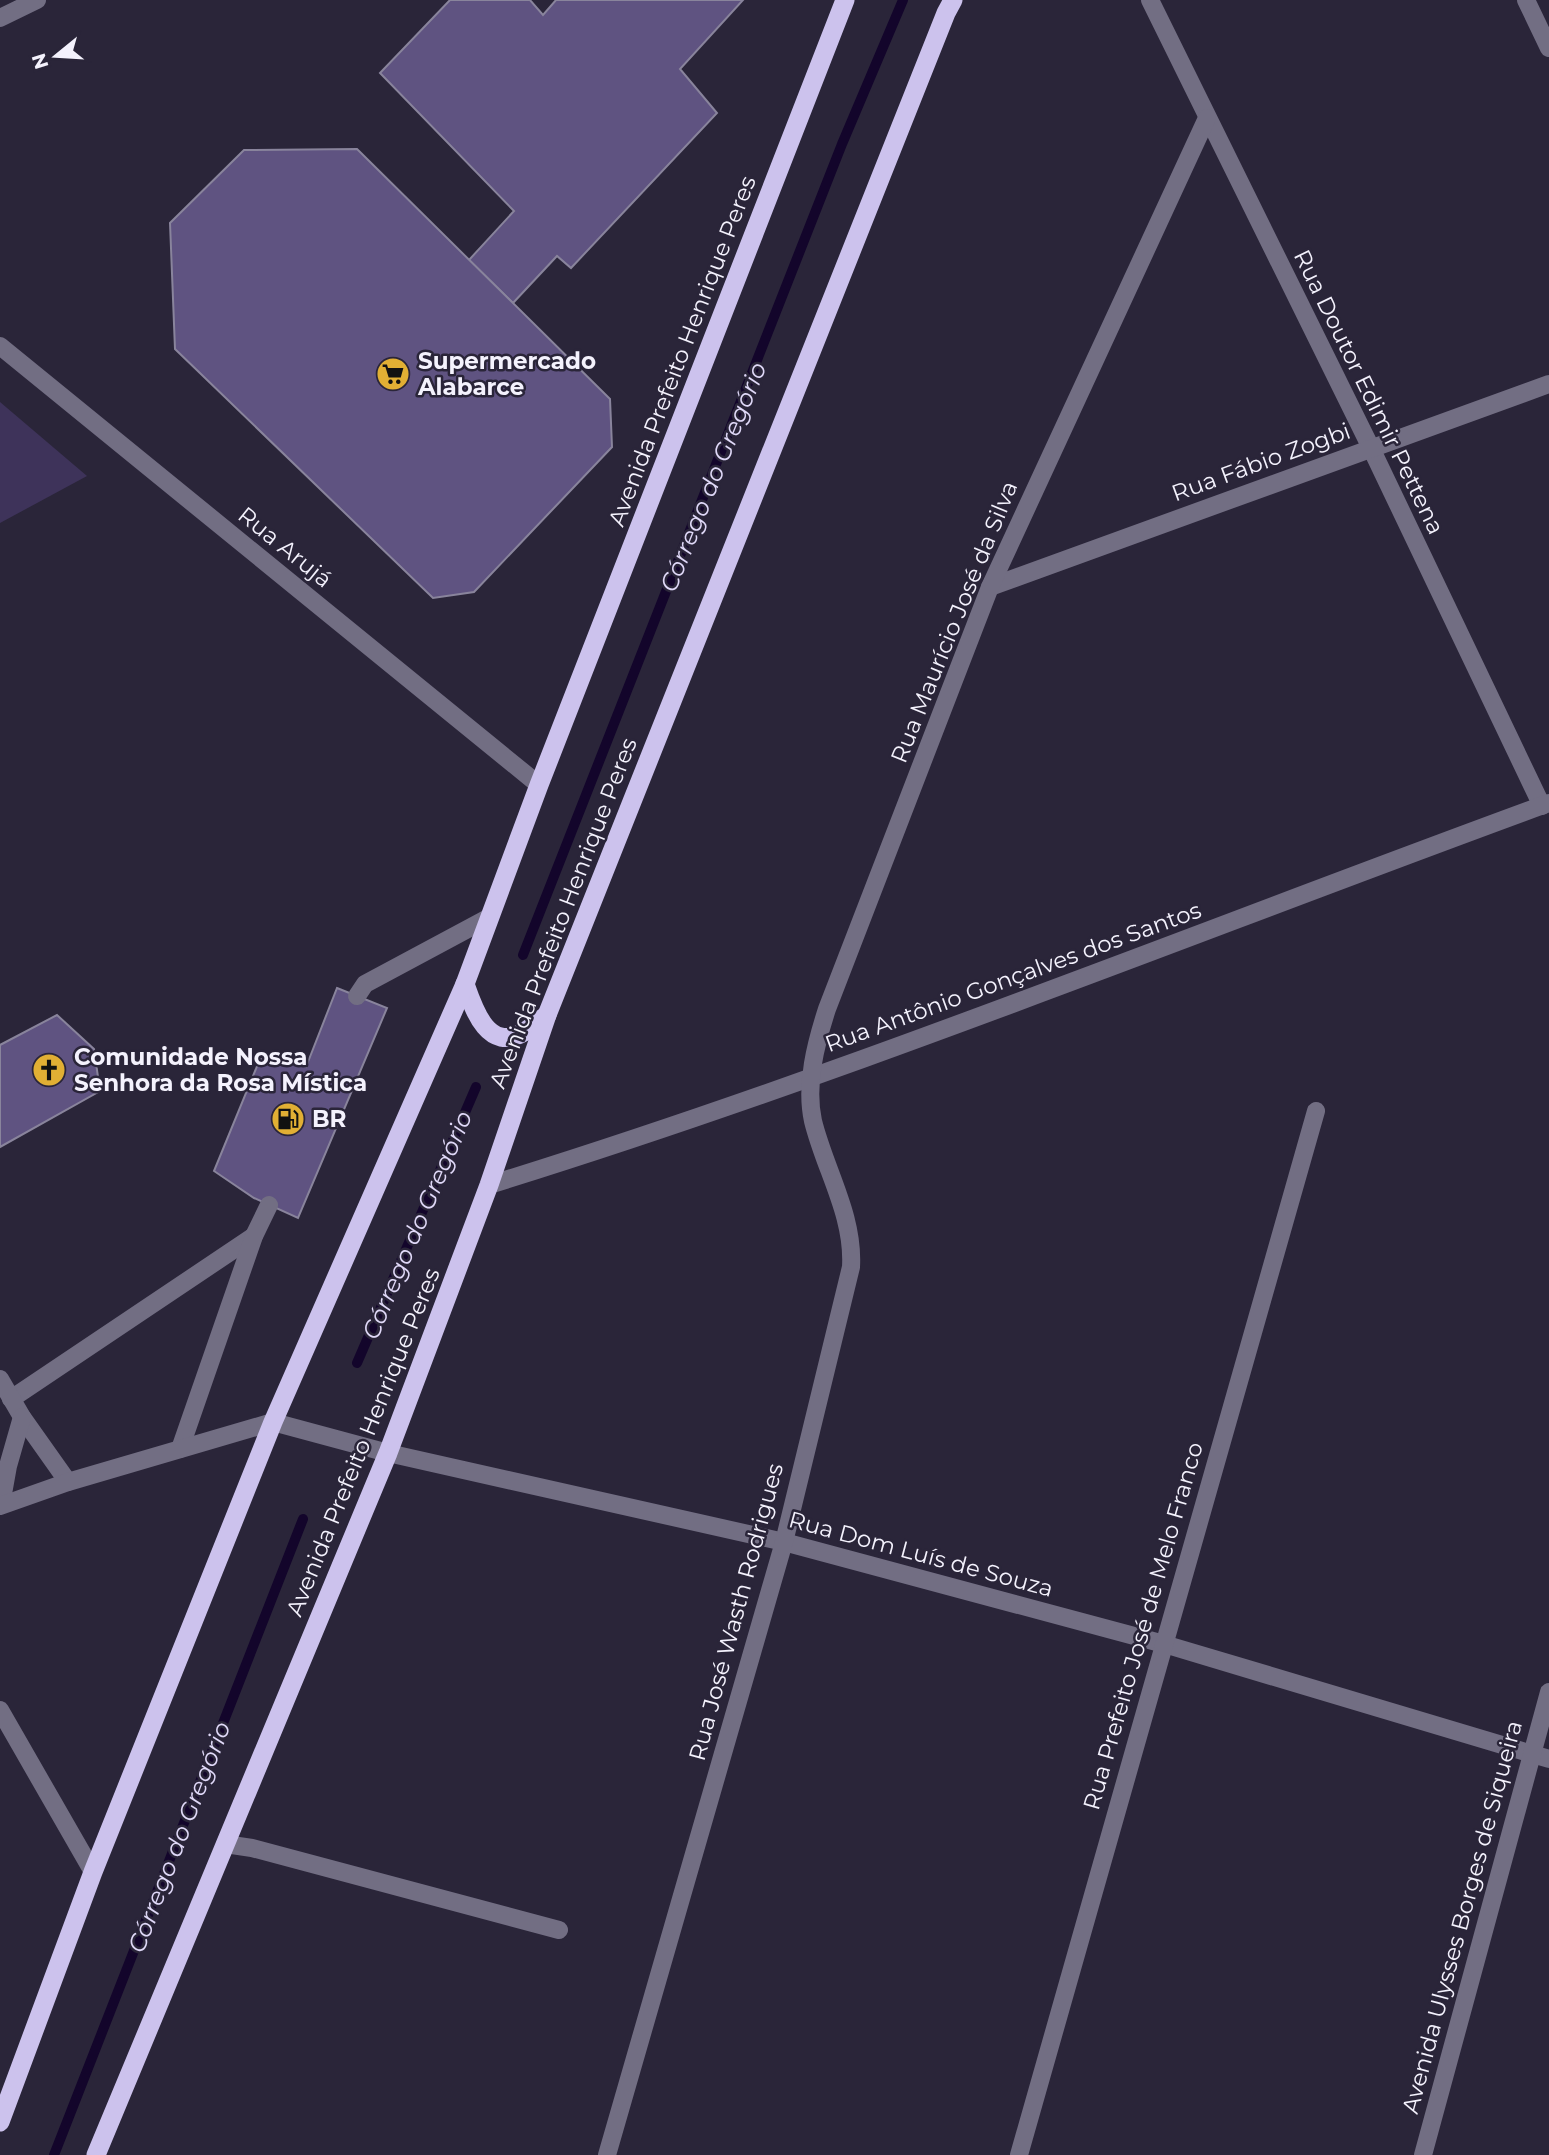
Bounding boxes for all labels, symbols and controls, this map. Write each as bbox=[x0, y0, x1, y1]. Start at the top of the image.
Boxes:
north arrow bbox=[21, 21, 91, 91]
text: N bbox=[27, 50, 54, 72]
street label: Avenida Prefeito Henrique Peres bbox=[602, 172, 762, 530]
street label: Rua Doutor Edimir Pettena bbox=[1288, 245, 1450, 539]
place label: Supermercado Alabarce bbox=[417, 347, 596, 401]
supermarket icon: Supermercado Alabarce bbox=[374, 355, 412, 393]
water label: Córrego do Gregório bbox=[654, 358, 772, 596]
street label: Rua Fábio Zogbi bbox=[1168, 417, 1354, 507]
street label: Rua Maurício José da Silva bbox=[885, 477, 1023, 767]
street label: Rua Arujá bbox=[232, 501, 338, 593]
street label: Avenida Prefeito Henrique Peres bbox=[483, 734, 643, 1092]
street label: Rua Antônio Gonçalves dos Santos bbox=[821, 896, 1205, 1058]
place label: Comunidade Nossa Senhora da Rosa Mística bbox=[74, 1043, 367, 1097]
church icon: Comunidade Nossa Senhora da Rosa Mística bbox=[30, 1051, 68, 1089]
fuel station icon: BR bbox=[269, 1100, 307, 1138]
place label: BR bbox=[312, 1105, 347, 1133]
water label: Córrego do Gregório bbox=[356, 1106, 478, 1344]
street label: Avenida Prefeito Henrique Peres bbox=[280, 1264, 446, 1620]
street label: Rua Prefeito José de Melo Franco bbox=[1077, 1439, 1209, 1813]
street label: Rua José Wasth Rodrigues bbox=[683, 1460, 789, 1764]
street label: Rua Dom Luís de Souza bbox=[786, 1505, 1056, 1603]
water label: Córrego do Gregório bbox=[122, 1717, 236, 1957]
street label: Avenida Ulysses Borges de Siqueira bbox=[1396, 1718, 1528, 2116]

